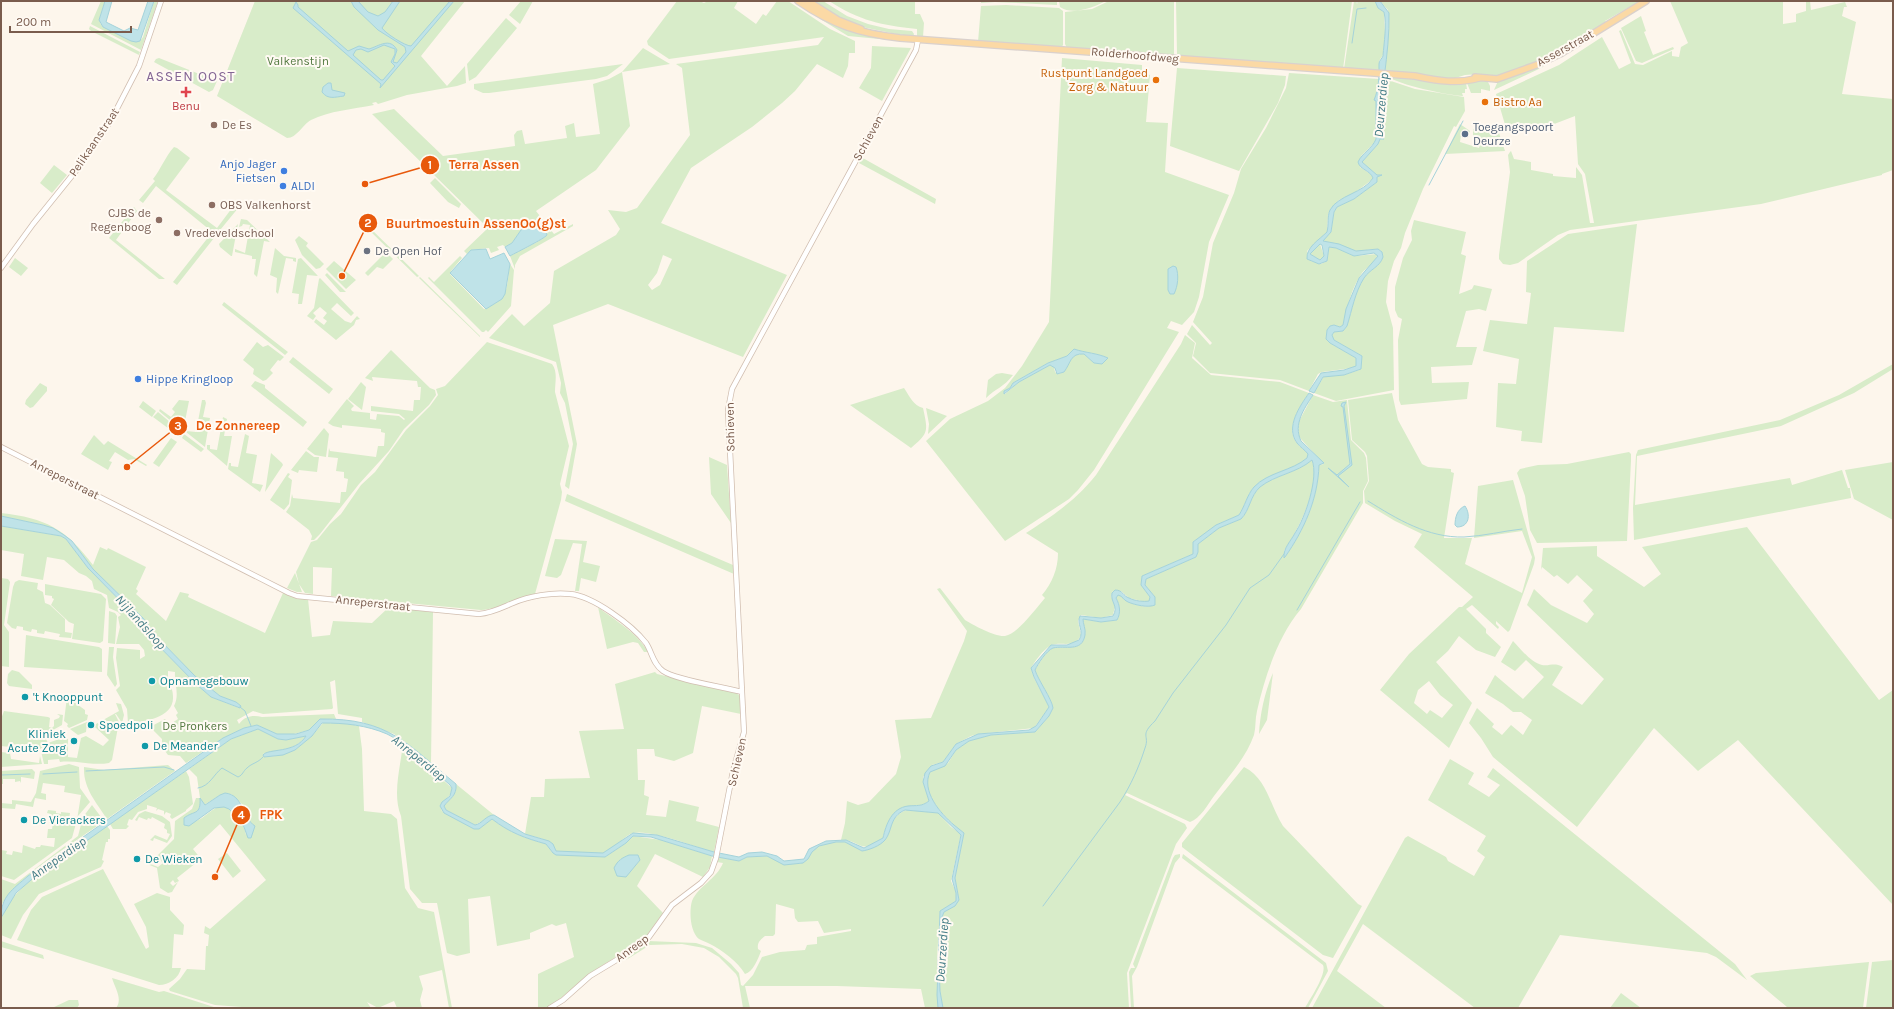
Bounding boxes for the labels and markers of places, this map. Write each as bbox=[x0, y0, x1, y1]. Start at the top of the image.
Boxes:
place label: Rustpunt Landgoed Zorg & Natuur bbox=[1041, 66, 1149, 94]
marker: Rustpunt Landgoed Zorg & Natuur bbox=[1151, 75, 1161, 85]
marker: Benu bbox=[181, 87, 191, 97]
place label: Bistro Aa bbox=[1493, 95, 1542, 109]
marker: Bistro Aa bbox=[1480, 97, 1490, 107]
place label: Benu bbox=[172, 99, 200, 113]
place label: De Es bbox=[222, 118, 252, 132]
marker: De Es bbox=[209, 120, 219, 130]
place label: Toegangspoort Deurze bbox=[1473, 120, 1554, 148]
marker: Toegangspoort Deurze bbox=[1460, 129, 1470, 139]
callout: Terra Assen bbox=[420, 152, 527, 177]
place label: Anjo Jager Fietsen bbox=[220, 157, 277, 185]
marker: Anjo Jager Fietsen bbox=[279, 166, 289, 176]
place label: ALDI bbox=[291, 179, 315, 193]
marker: ALDI bbox=[278, 181, 288, 191]
place label: OBS Valkenhorst bbox=[220, 198, 311, 212]
marker: OBS Valkenhorst bbox=[207, 200, 217, 210]
place label: CJBS de Regenboog bbox=[90, 206, 151, 234]
callout: Buurtmoestuin AssenOo(g)st bbox=[358, 211, 574, 236]
marker: CJBS de Regenboog bbox=[154, 215, 164, 225]
place label: Vredeveldschool bbox=[185, 226, 274, 240]
marker: Vredeveldschool bbox=[172, 228, 182, 238]
place label: De Open Hof bbox=[375, 244, 443, 258]
marker: De Open Hof bbox=[362, 246, 372, 256]
place label: Hippe Kringloop bbox=[146, 372, 233, 386]
marker: Hippe Kringloop bbox=[133, 374, 143, 384]
callout: De Zonnereep bbox=[168, 413, 288, 438]
place label: Opnamegebouw bbox=[160, 674, 249, 688]
marker: Opnamegebouw bbox=[147, 676, 157, 686]
place label: 't Knooppunt bbox=[33, 690, 103, 704]
marker: 't Knooppunt bbox=[20, 692, 30, 702]
place label: Spoedpoli bbox=[99, 718, 154, 732]
marker: Spoedpoli bbox=[86, 720, 96, 730]
place label: Kliniek Acute Zorg bbox=[8, 727, 66, 755]
marker: Kliniek Acute Zorg bbox=[69, 736, 79, 746]
place label: De Meander bbox=[153, 739, 218, 753]
marker: De Meander bbox=[140, 741, 150, 751]
callout: FPK bbox=[231, 802, 291, 827]
place label: De Vierackers bbox=[32, 813, 106, 827]
marker: De Vierackers bbox=[19, 815, 29, 825]
place label: De Wieken bbox=[145, 852, 203, 866]
marker: De Wieken bbox=[132, 854, 142, 864]

